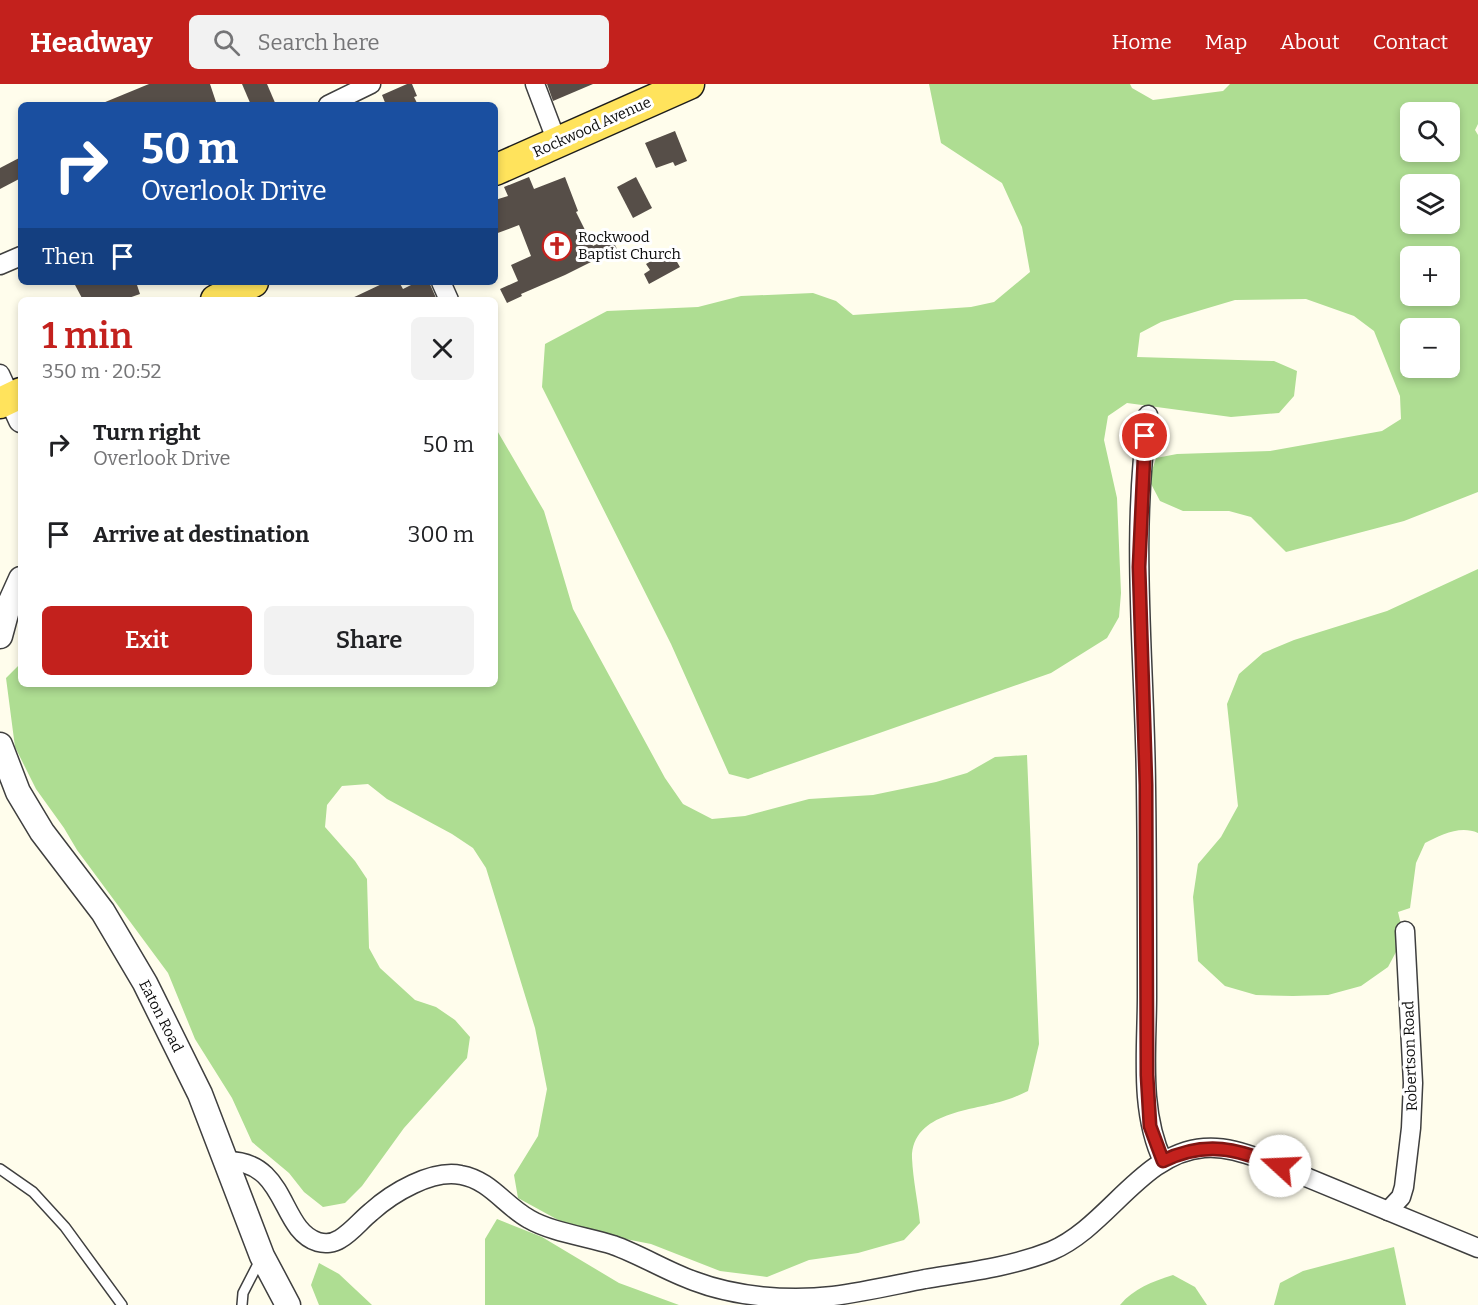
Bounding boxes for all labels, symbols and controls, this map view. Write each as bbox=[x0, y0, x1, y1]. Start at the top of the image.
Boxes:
search box bbox=[189, 15, 609, 69]
text: Headway bbox=[30, 26, 153, 59]
icon: search bbox=[210, 26, 243, 59]
text: Search here bbox=[258, 29, 380, 56]
text: Home bbox=[1112, 29, 1172, 55]
text: Map bbox=[1205, 29, 1247, 55]
text: About bbox=[1280, 29, 1340, 55]
text: Contact bbox=[1373, 29, 1448, 55]
street label: Rockwood Avenue bbox=[530, 93, 654, 161]
map controls bbox=[1400, 102, 1460, 378]
button: search bbox=[1400, 102, 1460, 162]
text: 50 m bbox=[141, 124, 238, 174]
icon: right bbox=[42, 126, 120, 204]
button: layers bbox=[1400, 174, 1460, 234]
text: Overlook Drive bbox=[141, 175, 327, 207]
place label: Rockwood Baptist Church bbox=[578, 228, 682, 263]
church icon: Rockwood Baptist Church bbox=[541, 230, 573, 262]
icon: arrive bbox=[106, 240, 139, 273]
text: Then bbox=[42, 243, 94, 270]
button: + bbox=[1400, 246, 1460, 306]
text: 1 min bbox=[42, 314, 133, 358]
button: close bbox=[411, 317, 474, 380]
button: − bbox=[1400, 318, 1460, 378]
text: 350 m · 20:52 bbox=[42, 359, 161, 383]
pin bbox=[1119, 410, 1170, 461]
text: Turn right bbox=[93, 419, 201, 446]
icon: arrive bbox=[1128, 419, 1161, 452]
icon: right bbox=[42, 428, 75, 461]
text: 50 m bbox=[423, 431, 474, 458]
text: Overlook Drive bbox=[93, 446, 231, 470]
icon: arrive bbox=[42, 518, 75, 551]
text: Arrive at destination bbox=[93, 521, 309, 548]
text: 300 m bbox=[408, 521, 474, 548]
button: Exit bbox=[42, 606, 252, 675]
button: Share bbox=[264, 606, 474, 675]
street label: Eaton Road bbox=[135, 977, 187, 1055]
street label: Robertson Road bbox=[1399, 1000, 1421, 1112]
position arrow bbox=[1248, 1134, 1312, 1198]

